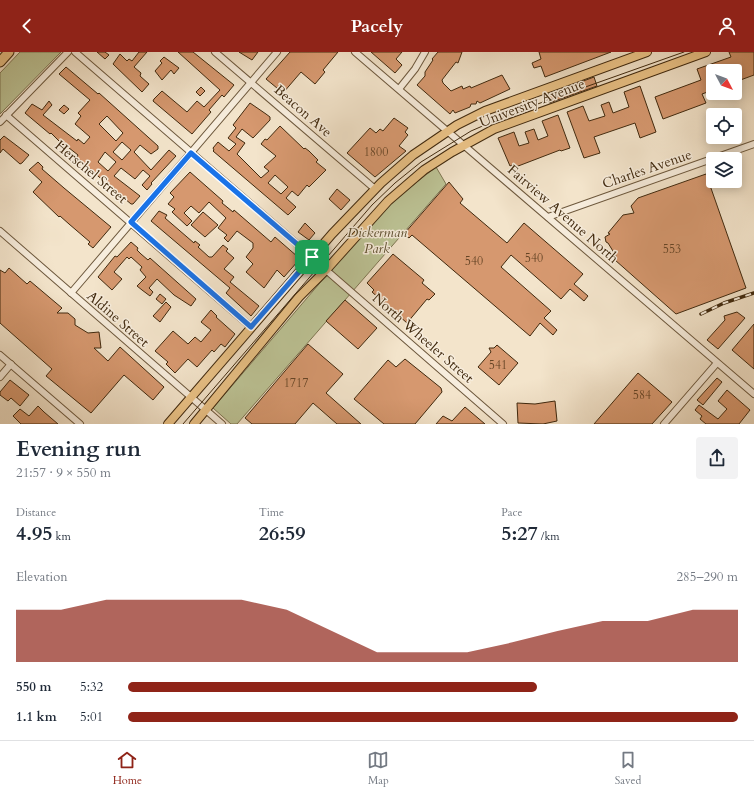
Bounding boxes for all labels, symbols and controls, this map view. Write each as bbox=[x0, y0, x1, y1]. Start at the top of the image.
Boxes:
text: Pacely bbox=[351, 14, 403, 39]
icon: back bbox=[16, 15, 38, 37]
icon: person bbox=[716, 15, 738, 37]
north arrow bbox=[706, 64, 742, 100]
map controls bbox=[706, 64, 742, 188]
street label: University Avenue bbox=[477, 74, 587, 132]
street label: Beacon Ave bbox=[270, 81, 336, 141]
button: locate bbox=[706, 108, 742, 144]
street label: Herschel Street bbox=[51, 136, 132, 208]
house number: 1800 bbox=[364, 144, 388, 160]
street label: Charles Avenue bbox=[600, 145, 694, 193]
button: layers bbox=[706, 152, 742, 188]
street label: Fairview Avenue North bbox=[503, 160, 623, 268]
park label: Dickerman Park bbox=[347, 223, 407, 258]
pin bbox=[295, 240, 329, 274]
house number: 553 bbox=[663, 241, 681, 257]
icon: arrive bbox=[301, 246, 323, 268]
house number: 540 bbox=[525, 250, 543, 266]
house number: 540 bbox=[465, 253, 483, 269]
street label: Aldine Street bbox=[83, 287, 154, 352]
street label: North Wheeler Street bbox=[368, 289, 478, 388]
house number: 541 bbox=[489, 357, 507, 373]
house number: 1717 bbox=[284, 375, 308, 391]
house number: 584 bbox=[633, 387, 651, 403]
text: Evening run bbox=[16, 434, 141, 464]
button: share bbox=[696, 437, 738, 479]
text: 21:57 · 9 × 550 m bbox=[16, 464, 111, 482]
text: Distance bbox=[16, 505, 56, 520]
text: Time bbox=[259, 505, 284, 520]
text: Pace bbox=[501, 505, 523, 520]
text: 4.95 bbox=[16, 520, 53, 547]
text: 26:59 bbox=[259, 520, 305, 547]
text: 5:27 bbox=[501, 520, 538, 547]
text: km bbox=[53, 529, 71, 544]
text: /km bbox=[538, 529, 560, 544]
text: Elevation bbox=[16, 568, 68, 586]
text: 285–290 m bbox=[676, 568, 738, 586]
text: 550 m bbox=[16, 678, 51, 696]
text: 5:32 bbox=[80, 678, 103, 696]
text: 1.1 km bbox=[16, 708, 57, 726]
text: 5:01 bbox=[80, 708, 103, 726]
tab: Home bbox=[113, 749, 142, 788]
tab: Map bbox=[367, 749, 389, 788]
tab: Saved bbox=[615, 749, 641, 788]

